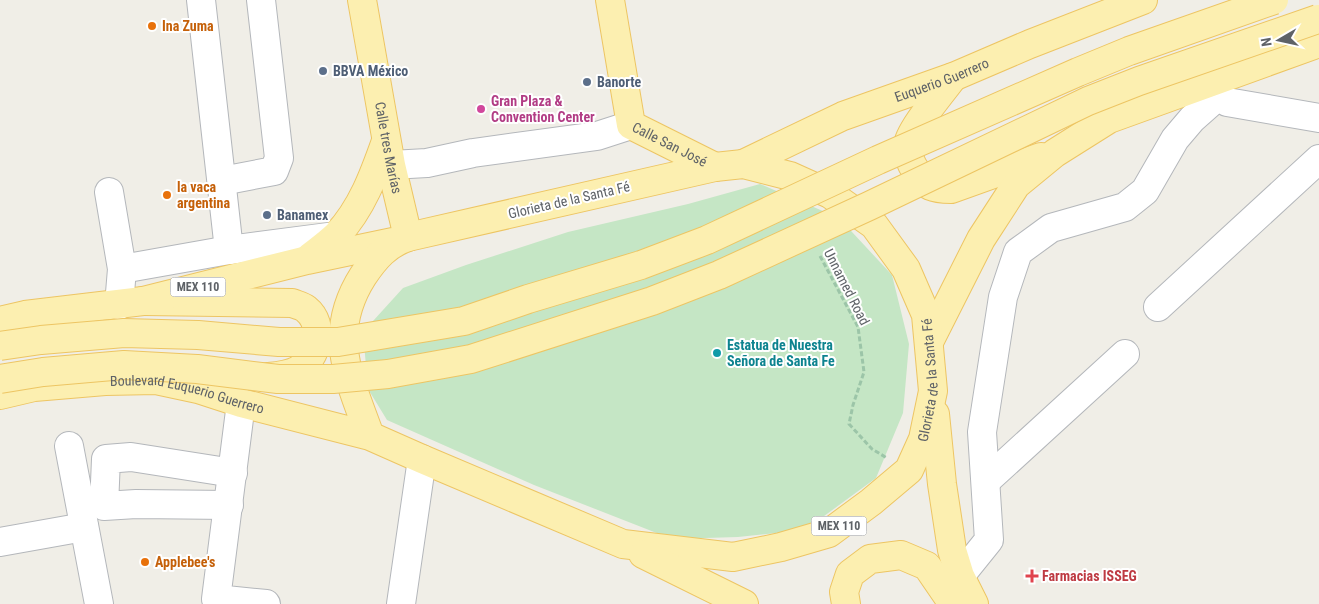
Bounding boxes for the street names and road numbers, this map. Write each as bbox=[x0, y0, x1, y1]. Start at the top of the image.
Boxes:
street label: Euquerio Guerrero bbox=[892, 55, 991, 105]
street label: Calle tres Marías bbox=[372, 100, 405, 195]
street label: Calle San José bbox=[630, 119, 710, 170]
street label: Glorieta de la Santa Fé bbox=[507, 178, 632, 222]
street label: Unnamed Road bbox=[821, 246, 873, 328]
road number: MEX 110 bbox=[170, 278, 226, 296]
street label: Glorieta de la Santa Fé bbox=[915, 317, 941, 443]
street label: Boulevard Euquerio Guerrero bbox=[110, 372, 266, 417]
road number: MEX 110 bbox=[812, 516, 866, 536]

